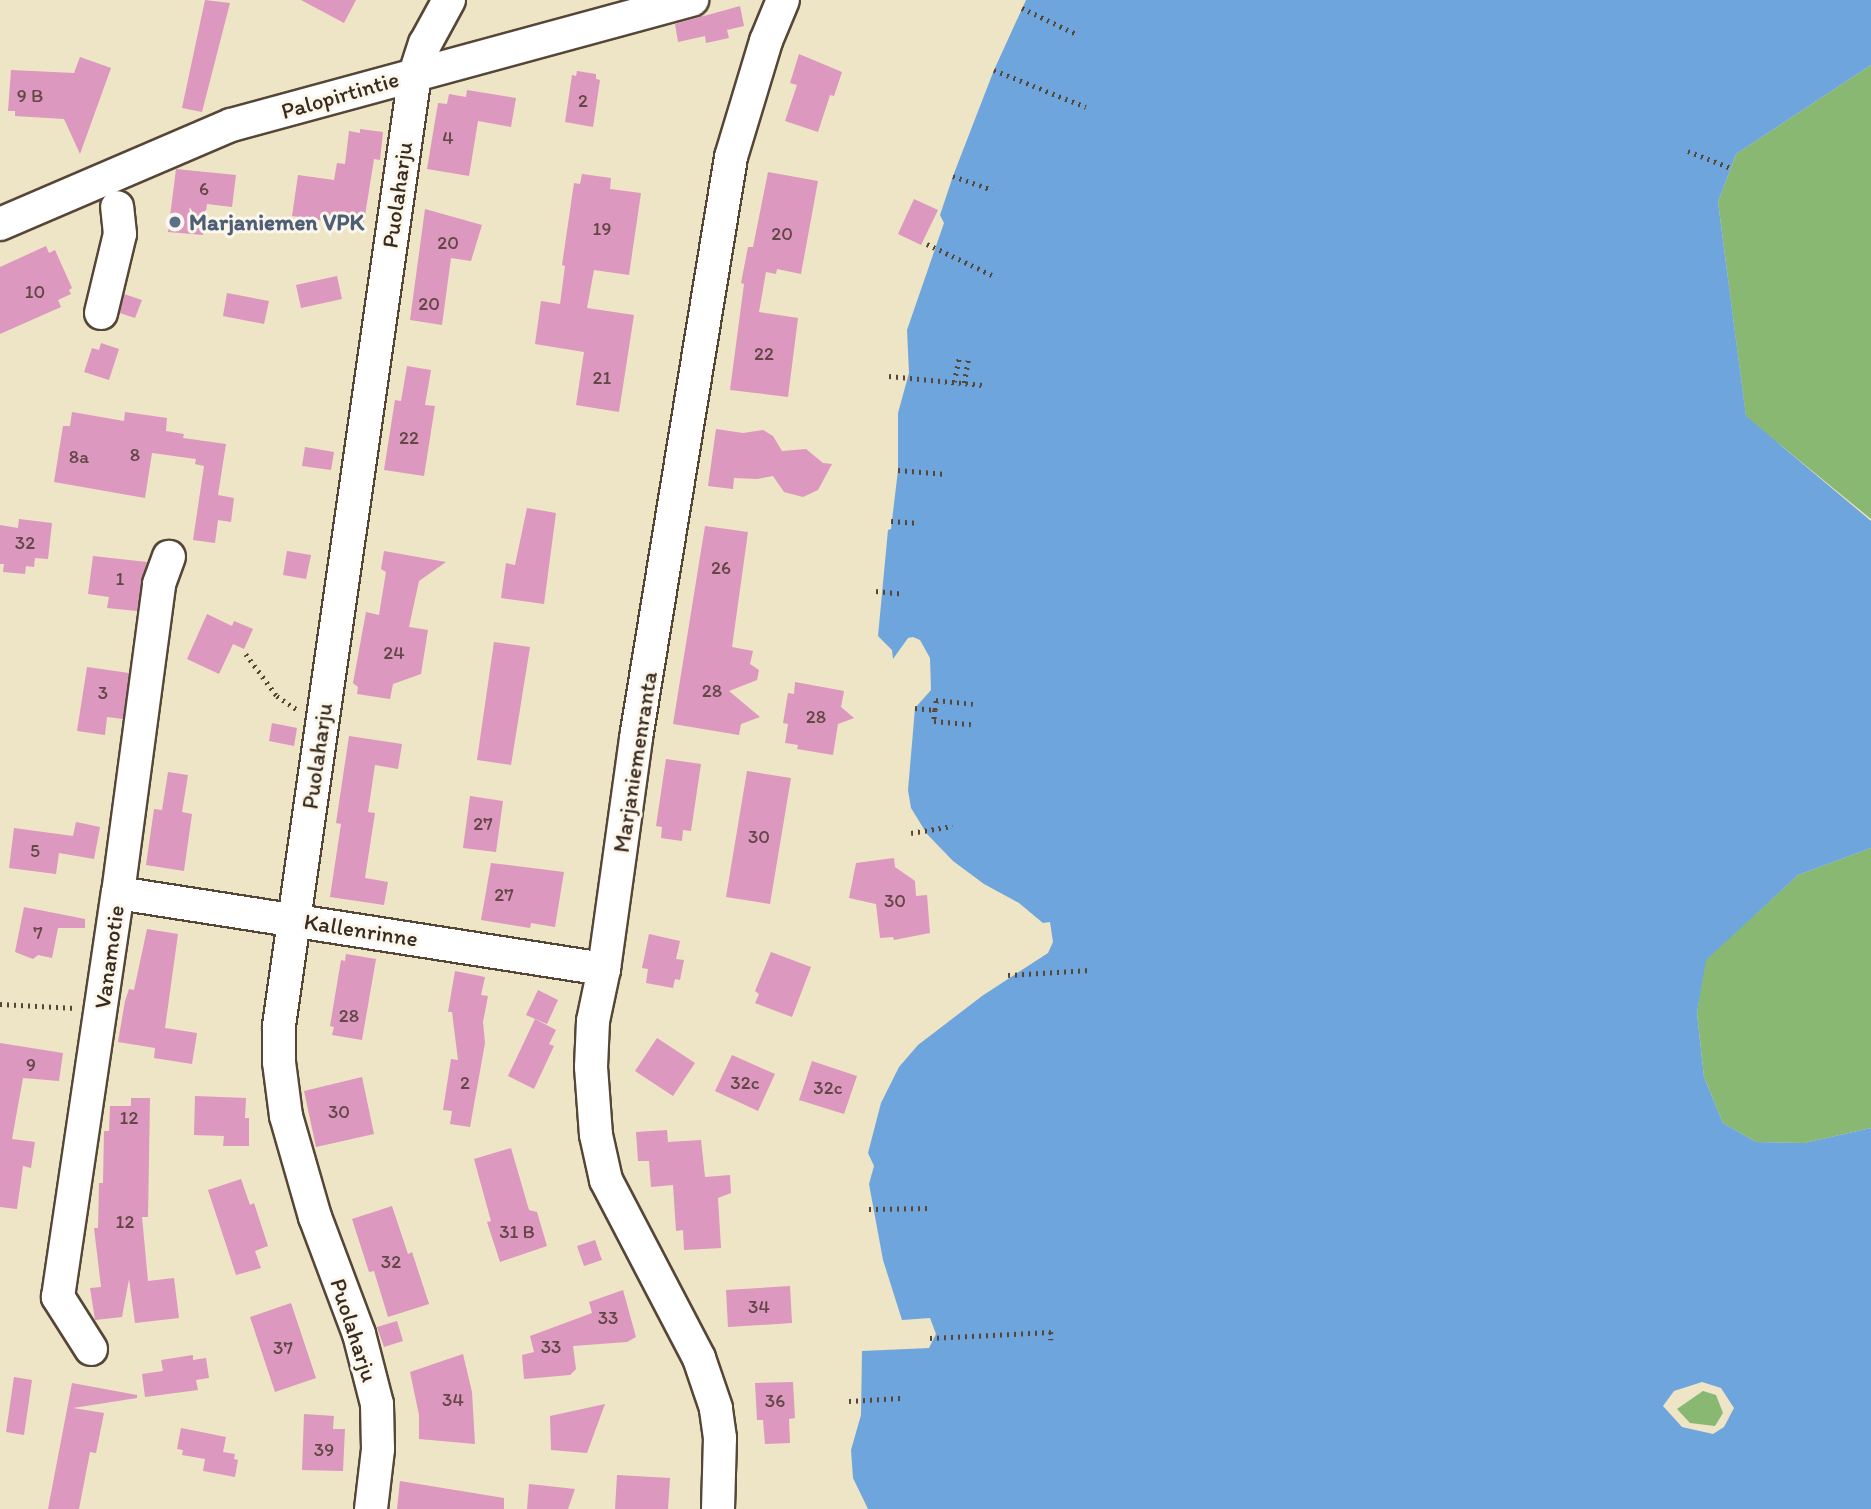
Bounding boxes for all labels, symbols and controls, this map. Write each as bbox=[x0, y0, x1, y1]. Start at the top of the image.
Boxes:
street label: Palopirtintie bbox=[278, 65, 402, 125]
house number: 9 B bbox=[17, 85, 43, 107]
house number: 2 bbox=[578, 90, 588, 112]
house number: 4 bbox=[442, 127, 454, 149]
street label: Puolaharju bbox=[376, 140, 418, 250]
house number: 6 bbox=[199, 178, 209, 200]
place label: Marjaniemen VPK bbox=[189, 208, 364, 236]
marker: Marjaniemen VPK bbox=[167, 214, 183, 230]
house number: 19 bbox=[593, 218, 611, 240]
house number: 20 bbox=[771, 223, 793, 245]
house number: 20 bbox=[437, 232, 459, 254]
house number: 10 bbox=[25, 281, 45, 303]
house number: 20 bbox=[418, 293, 440, 315]
house number: 22 bbox=[754, 343, 774, 365]
house number: 21 bbox=[593, 367, 611, 389]
house number: 22 bbox=[399, 427, 419, 449]
house number: 8 bbox=[130, 444, 140, 466]
house number: 8a bbox=[69, 446, 89, 468]
house number: 32 bbox=[15, 532, 35, 554]
house number: 26 bbox=[711, 557, 731, 579]
house number: 1 bbox=[116, 568, 124, 590]
house number: 24 bbox=[383, 642, 405, 664]
street label: Marjaniemenranta bbox=[607, 669, 663, 855]
house number: 28 bbox=[702, 680, 722, 702]
house number: 3 bbox=[98, 682, 108, 704]
street label: Puolaharju bbox=[296, 701, 338, 811]
house number: 28 bbox=[806, 706, 826, 728]
house number: 27 bbox=[473, 813, 493, 835]
house number: 30 bbox=[748, 826, 770, 848]
house number: 5 bbox=[30, 840, 40, 862]
house number: 27 bbox=[494, 884, 514, 906]
house number: 30 bbox=[884, 890, 906, 912]
street label: Vanamotie bbox=[88, 903, 130, 1011]
street label: Kallenrinne bbox=[302, 907, 420, 953]
house number: 7 bbox=[33, 922, 43, 944]
house number: 28 bbox=[339, 1005, 359, 1027]
house number: 9 bbox=[26, 1054, 36, 1076]
house number: 2 bbox=[460, 1072, 470, 1094]
house number: 32c bbox=[730, 1072, 760, 1094]
house number: 32c bbox=[813, 1077, 843, 1099]
house number: 30 bbox=[328, 1101, 350, 1123]
house number: 12 bbox=[120, 1107, 138, 1129]
house number: 12 bbox=[116, 1211, 134, 1233]
house number: 31 B bbox=[499, 1221, 535, 1243]
house number: 32 bbox=[381, 1251, 401, 1273]
street label: Puolaharju bbox=[324, 1275, 384, 1385]
house number: 34 bbox=[748, 1296, 770, 1318]
house number: 33 bbox=[598, 1307, 618, 1329]
house number: 33 bbox=[541, 1336, 561, 1358]
house number: 37 bbox=[273, 1337, 293, 1359]
house number: 34 bbox=[442, 1389, 464, 1411]
house number: 36 bbox=[765, 1390, 785, 1412]
house number: 39 bbox=[314, 1439, 334, 1461]

